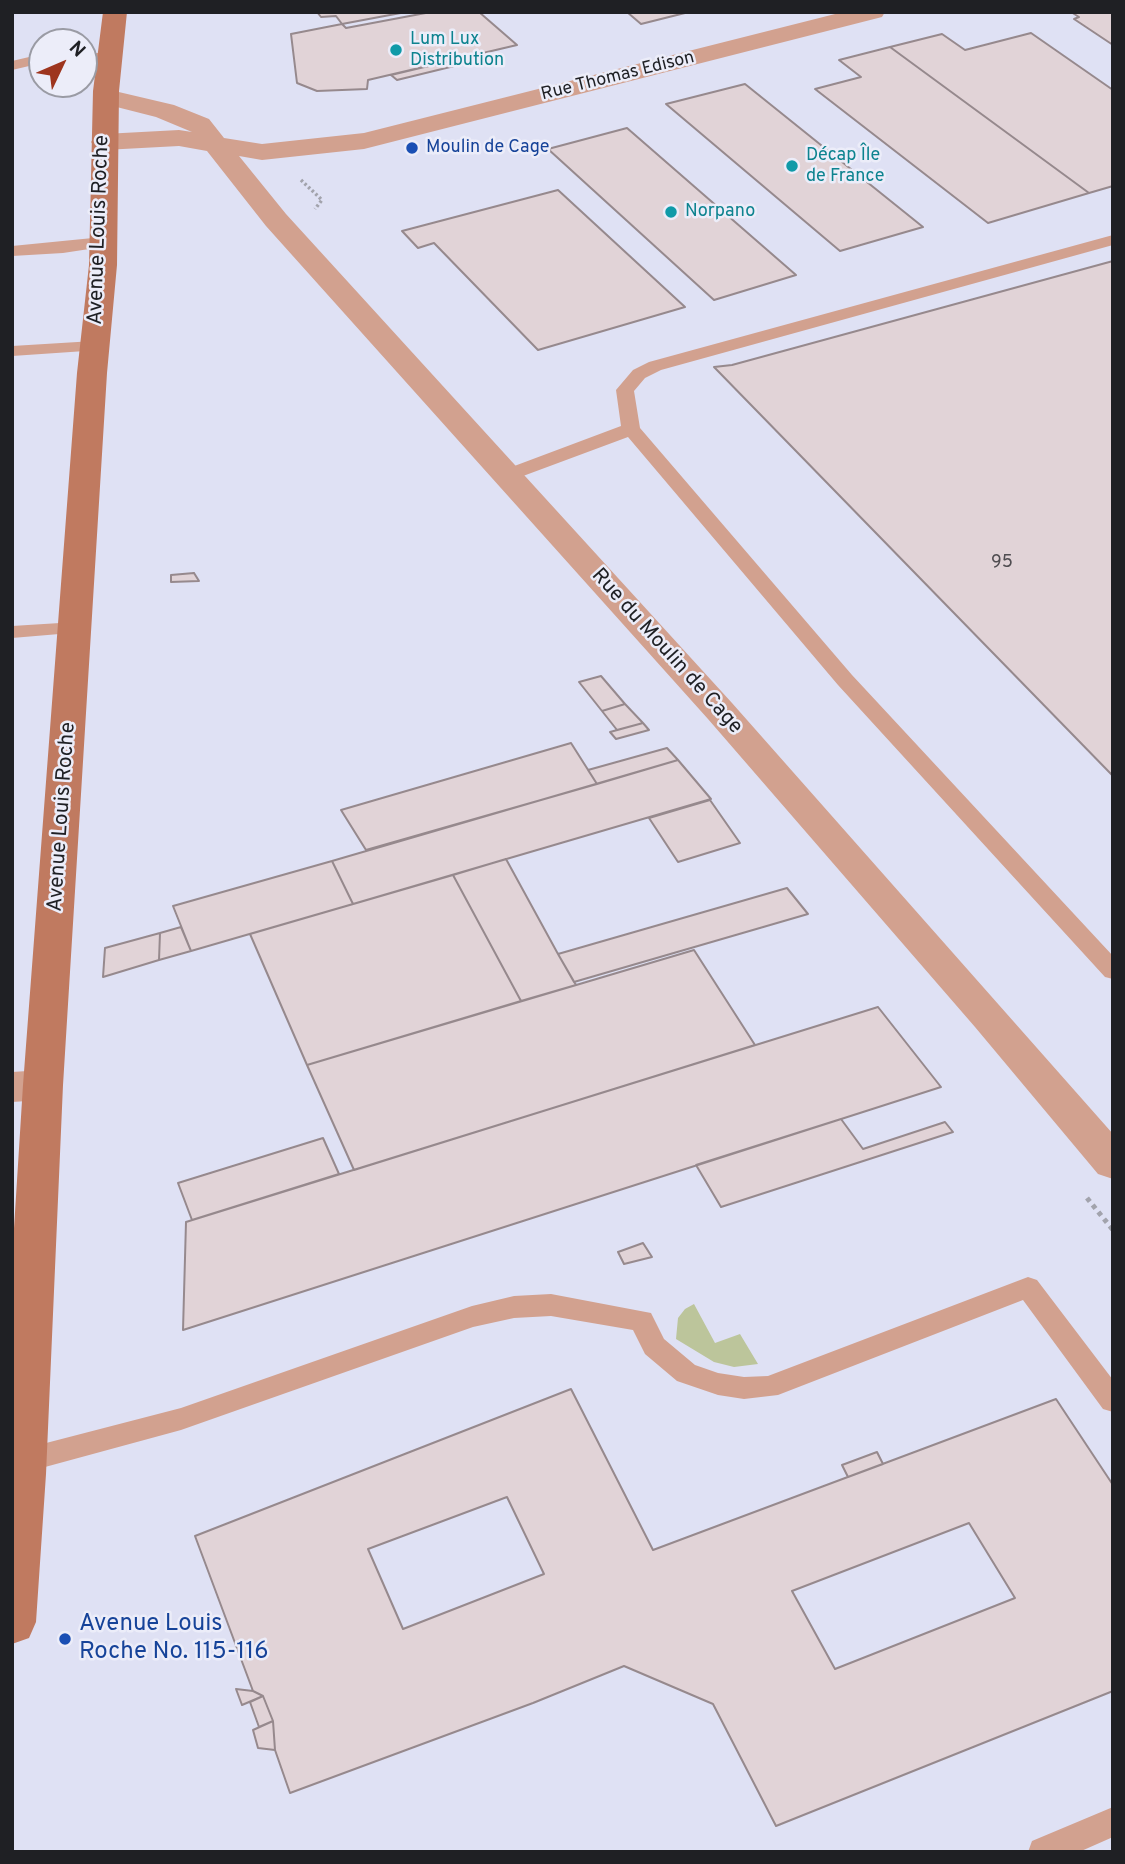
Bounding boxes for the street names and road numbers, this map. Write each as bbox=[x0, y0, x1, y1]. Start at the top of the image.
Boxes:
street label: Rue Thomas Edison bbox=[539, 48, 697, 106]
street label: Avenue Louis Roche bbox=[84, 135, 116, 325]
street label: Rue du Moulin de Cage bbox=[585, 564, 747, 740]
street label: Avenue Louis Roche bbox=[44, 721, 82, 913]

